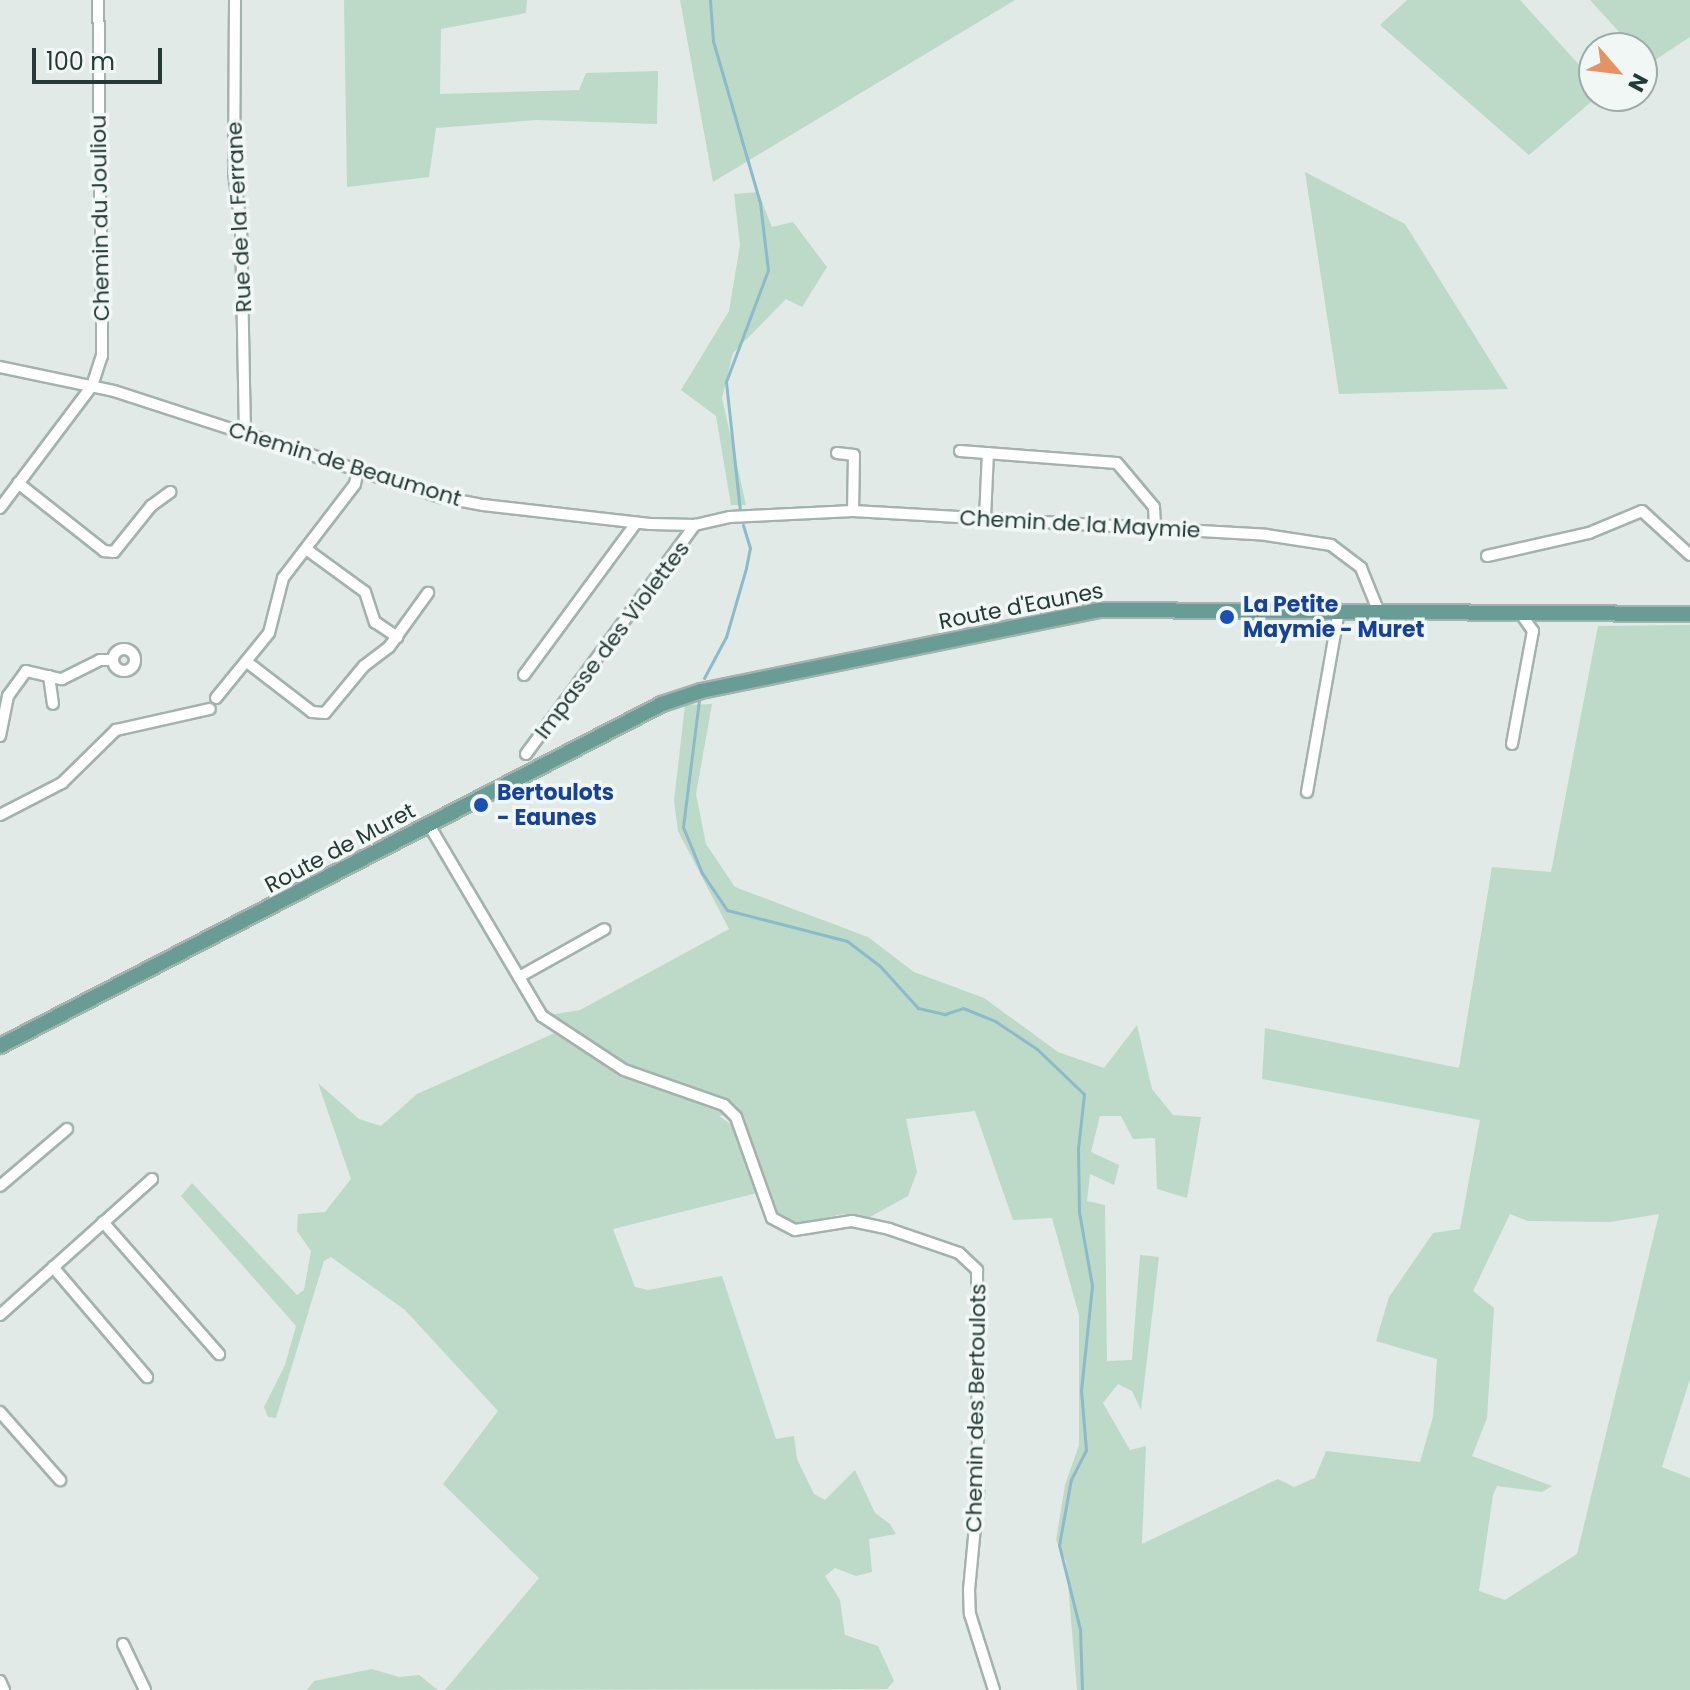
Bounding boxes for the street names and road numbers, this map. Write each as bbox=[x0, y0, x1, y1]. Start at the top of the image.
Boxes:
street label: Chemin du Jouliou bbox=[85, 115, 115, 321]
street label: Rue de la Ferrane bbox=[221, 121, 257, 313]
street label: Chemin de Beaumont bbox=[225, 416, 465, 512]
street label: Chemin de la Maymie bbox=[959, 505, 1201, 543]
street label: Impasse des Violettes bbox=[529, 536, 695, 744]
street label: Route d'Eaunes bbox=[937, 577, 1105, 635]
street label: Route de Muret bbox=[260, 797, 420, 899]
street label: Chemin des Bertoulots bbox=[961, 1283, 991, 1533]

